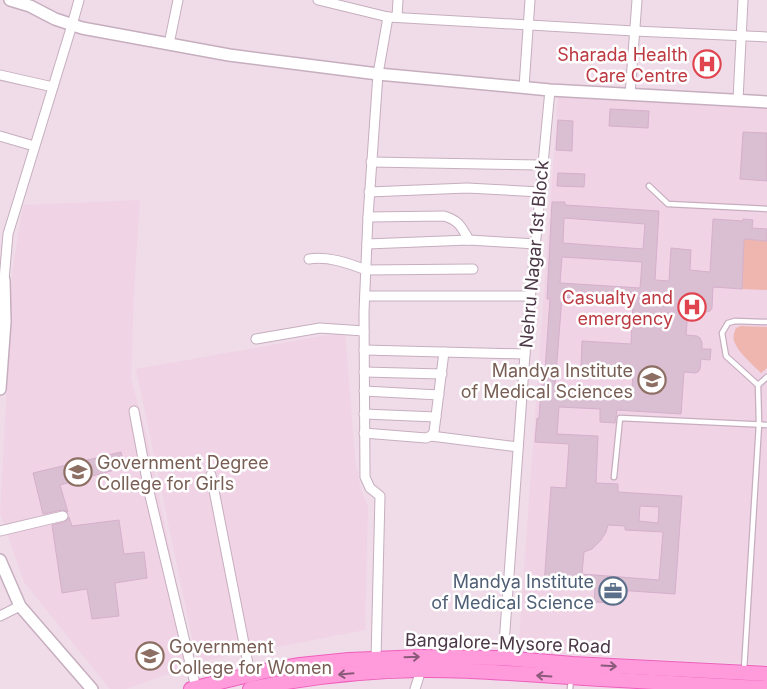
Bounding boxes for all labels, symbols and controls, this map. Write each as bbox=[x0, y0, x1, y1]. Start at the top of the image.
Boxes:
place label: Sharada Health Care Centre bbox=[557, 44, 688, 86]
hospital icon: Sharada Health Care Centre bbox=[692, 49, 722, 79]
street label: Nehru Nagar 1st Block bbox=[515, 159, 553, 349]
place label: Casualty and emergency bbox=[562, 287, 673, 329]
hospital icon: Casualty and emergency bbox=[677, 292, 707, 322]
place label: Mandya Institute of Medical Sciences bbox=[461, 360, 633, 402]
school or university icon: Mandya Institute of Medical Sciences bbox=[637, 365, 667, 395]
place label: Government Degree College for Girls bbox=[97, 452, 269, 494]
school or university icon: Government Degree College for Girls bbox=[63, 457, 93, 487]
place label: Mandya Institute of Medical Science bbox=[431, 571, 594, 613]
office icon: Mandya Institute of Medical Science bbox=[598, 576, 628, 606]
street label: Bangalore-Mysore Road bbox=[405, 629, 611, 657]
place label: Government College for Women bbox=[169, 636, 332, 678]
school or university icon: Government College for Women bbox=[135, 641, 165, 671]
one-way arrow bbox=[403, 652, 419, 662]
one-way arrow bbox=[600, 661, 616, 671]
one-way arrow bbox=[339, 670, 355, 679]
one-way arrow bbox=[536, 671, 552, 680]

